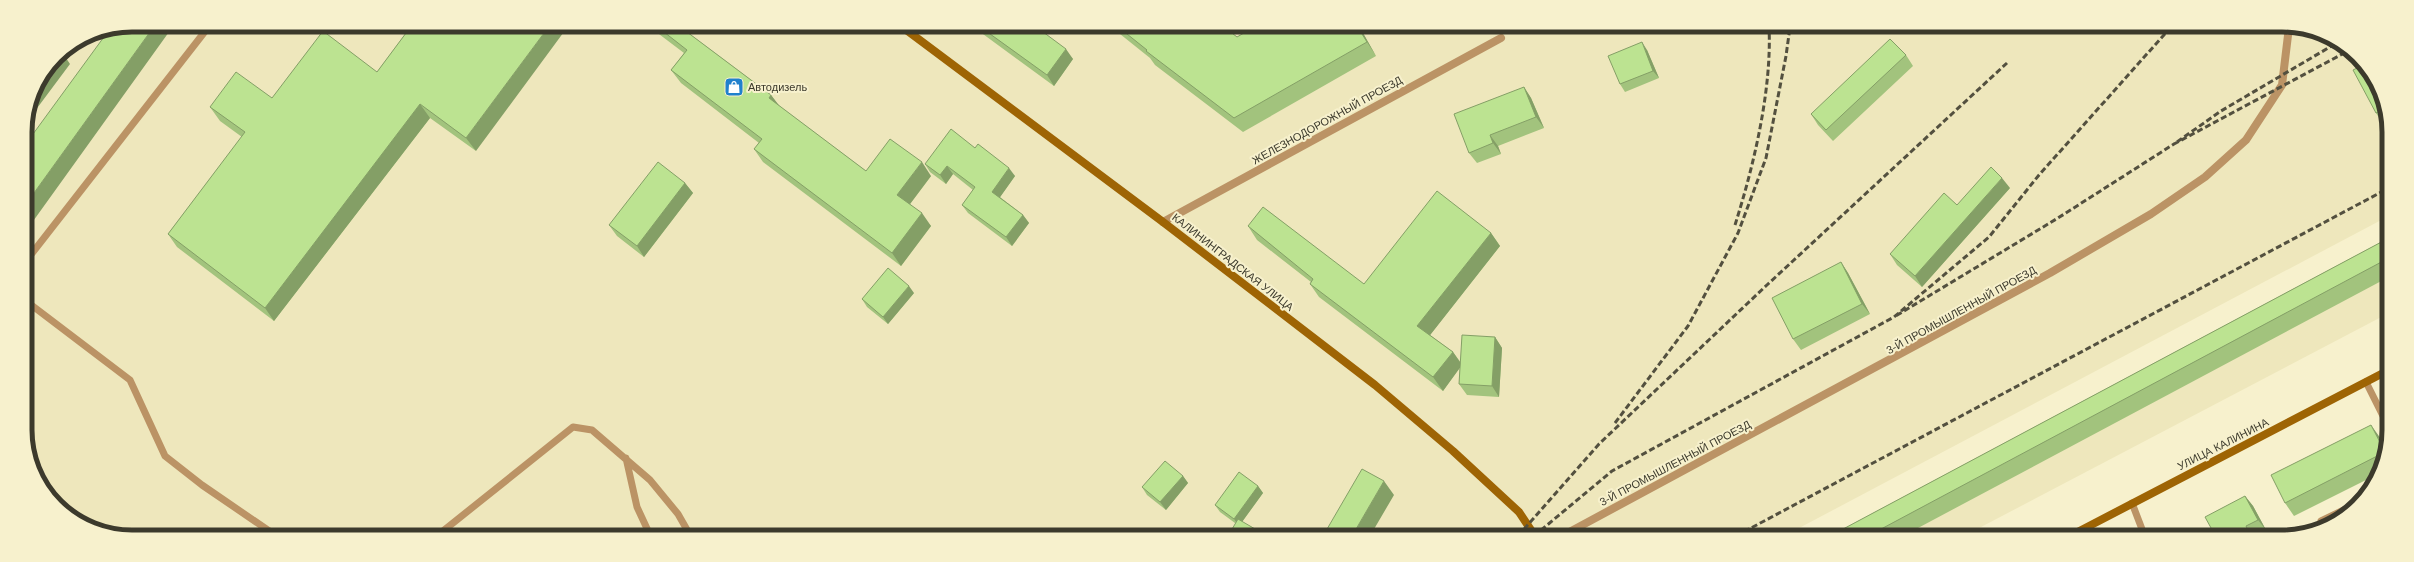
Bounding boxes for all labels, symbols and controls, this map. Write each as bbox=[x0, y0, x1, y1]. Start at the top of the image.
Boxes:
street label: ЖЕЛЕЗНОДОРОЖНЫЙ ПРОЕЗД bbox=[1250, 73, 1405, 166]
shop icon: Автодизель bbox=[723, 76, 745, 98]
place label: Автодизель bbox=[748, 81, 807, 93]
street label: КАЛИНИНГРАДСКАЯ УЛИЦА bbox=[1170, 211, 1297, 313]
street label: 3-Й ПРОМЫШЛЕННЫЙ ПРОЕЗД bbox=[1884, 263, 2038, 356]
street label: УЛИЦА КАЛИНИНА bbox=[2175, 416, 2271, 472]
street label: 3-Й ПРОМЫШЛЕННЫЙ ПРОЕЗД bbox=[1597, 418, 1753, 508]

